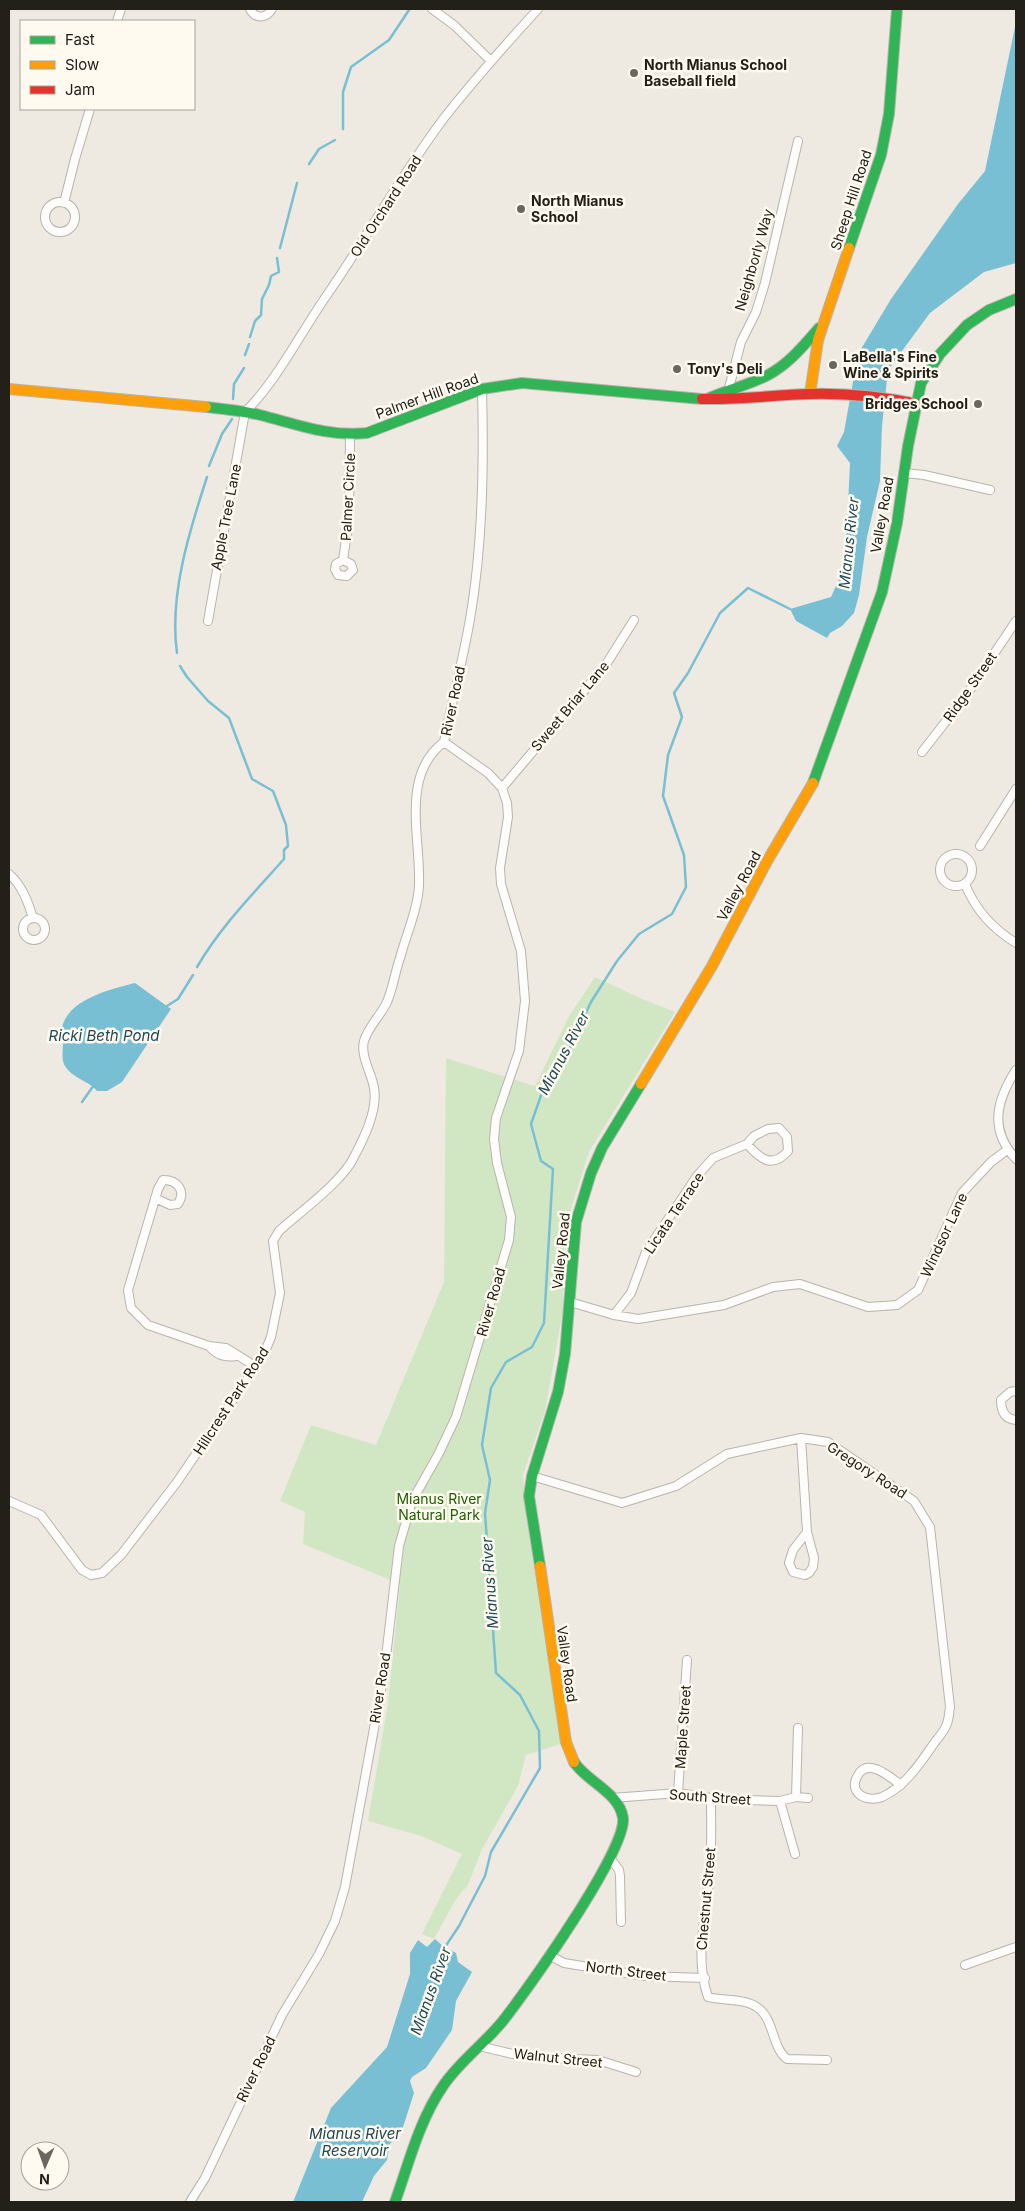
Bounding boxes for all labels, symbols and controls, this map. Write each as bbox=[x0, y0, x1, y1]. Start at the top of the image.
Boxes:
legend bbox=[20, 20, 195, 110]
text: Fast bbox=[65, 30, 95, 49]
text: Slow bbox=[65, 55, 99, 74]
place label: North Mianus School Baseball field bbox=[644, 56, 787, 89]
marker: North Mianus School Baseball field bbox=[628, 67, 640, 79]
text: Jam bbox=[65, 80, 95, 99]
street label: Sheep Hill Road bbox=[826, 148, 875, 252]
street label: Old Orchard Road bbox=[346, 152, 425, 260]
place label: North Mianus School bbox=[531, 192, 624, 225]
marker: North Mianus School bbox=[515, 203, 527, 215]
street label: Neighborly Way bbox=[731, 207, 776, 313]
place label: LaBella's Fine Wine & Spirits bbox=[843, 348, 939, 381]
marker: LaBella's Fine Wine & Spirits bbox=[827, 359, 839, 371]
place label: Tony's Deli bbox=[687, 360, 763, 377]
marker: Tony's Deli bbox=[671, 363, 683, 375]
street label: Palmer Hill Road bbox=[373, 369, 481, 422]
place label: Bridges School bbox=[865, 395, 968, 412]
marker: Bridges School bbox=[972, 398, 984, 410]
street label: Palmer Circle bbox=[337, 453, 358, 541]
street label: Apple Tree Lane bbox=[207, 462, 244, 572]
street label: Valley Road bbox=[866, 475, 897, 554]
water label: Mianus River bbox=[834, 496, 863, 590]
street label: Ridge Street bbox=[939, 648, 1000, 725]
street label: Sweet Briar Lane bbox=[527, 657, 612, 754]
street label: River Road bbox=[437, 664, 468, 737]
street label: Valley Road bbox=[713, 848, 764, 924]
water label: Mianus River bbox=[534, 1007, 594, 1098]
water label: Ricki Beth Pond bbox=[49, 1026, 160, 1045]
street label: Licata Terrace bbox=[640, 1169, 707, 1257]
street label: Windsor Lane bbox=[917, 1190, 971, 1280]
street label: Valley Road bbox=[548, 1212, 573, 1290]
street label: River Road bbox=[473, 1265, 508, 1338]
street label: Hillcrest Park Road bbox=[189, 1344, 272, 1458]
street label: Gregory Road bbox=[824, 1437, 910, 1502]
park label: Mianus River Natural Park bbox=[396, 1490, 482, 1523]
water label: Mianus River bbox=[477, 1536, 502, 1630]
street label: Valley Road bbox=[554, 1625, 581, 1703]
street label: River Road bbox=[366, 1651, 393, 1724]
street label: Maple Street bbox=[671, 1684, 694, 1769]
street label: South Street bbox=[669, 1785, 752, 1808]
street label: Chestnut Street bbox=[693, 1846, 719, 1951]
water label: Mianus River bbox=[406, 1944, 455, 2037]
street label: North Street bbox=[585, 1957, 668, 1984]
street label: River Road bbox=[232, 2033, 279, 2104]
street label: Walnut Street bbox=[513, 2044, 604, 2071]
water label: Mianus River Reservoir bbox=[309, 2124, 401, 2160]
north arrow bbox=[20, 2141, 70, 2191]
text: N bbox=[39, 2171, 50, 2188]

